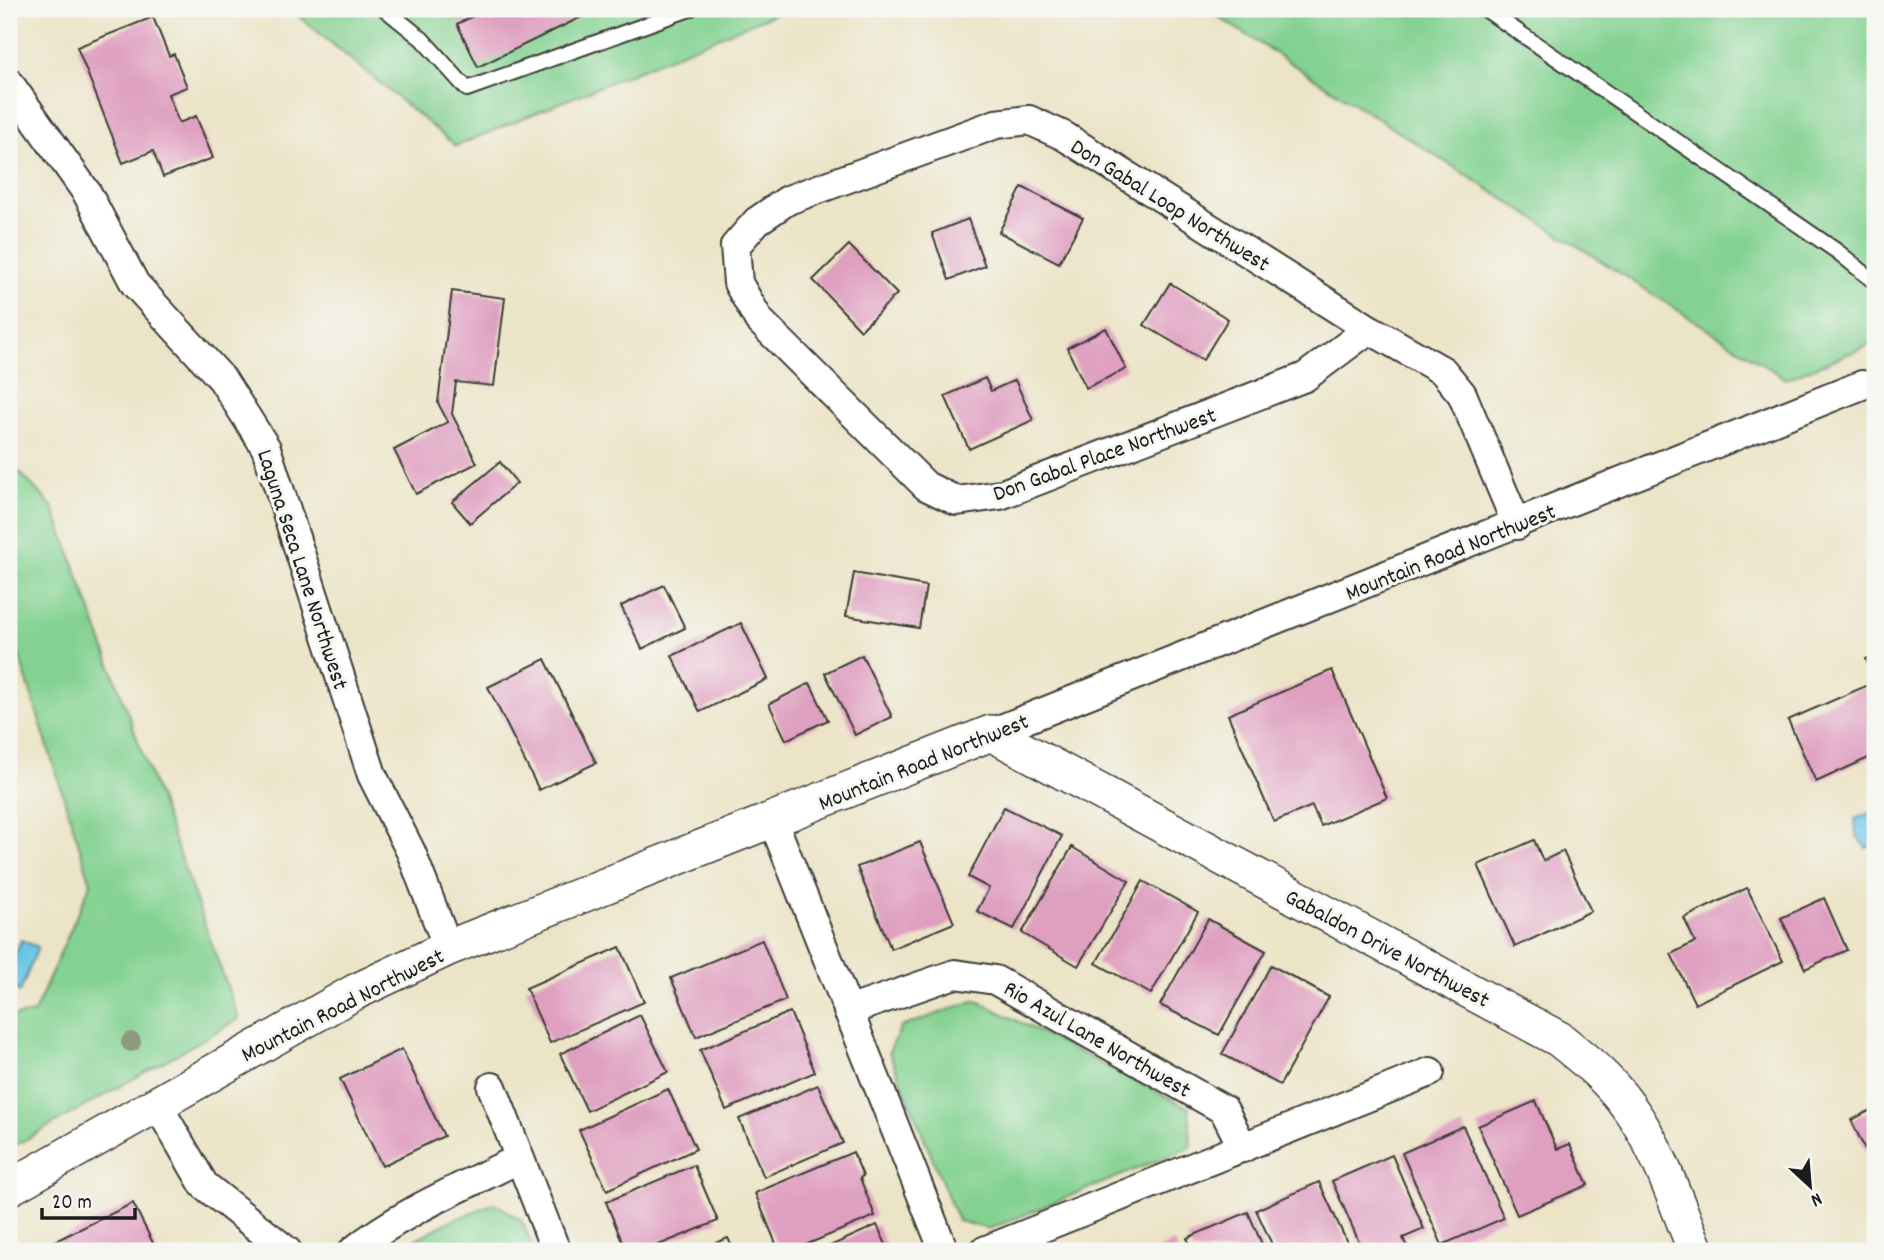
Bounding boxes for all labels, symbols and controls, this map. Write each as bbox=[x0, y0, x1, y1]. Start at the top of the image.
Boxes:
street label: Don Gabal Loop Northwest bbox=[1063, 132, 1275, 282]
street label: Don Gabal Place Northwest bbox=[989, 401, 1221, 512]
street label: Laguna Seca Lane Northwest bbox=[246, 446, 355, 694]
street label: Mountain Road Northwest bbox=[1341, 497, 1561, 612]
street label: Mountain Road Northwest bbox=[814, 707, 1034, 822]
street label: Gabaldon Drive Northwest bbox=[1278, 882, 1494, 1018]
street label: Mountain Road Northwest bbox=[236, 942, 451, 1073]
street label: Rio Azul Lane Northwest bbox=[996, 974, 1196, 1108]
north arrow bbox=[1776, 1152, 1846, 1222]
scale bar bbox=[42, 1176, 135, 1220]
text: N bbox=[1806, 1184, 1826, 1212]
text: 20 m bbox=[52, 1189, 92, 1219]

